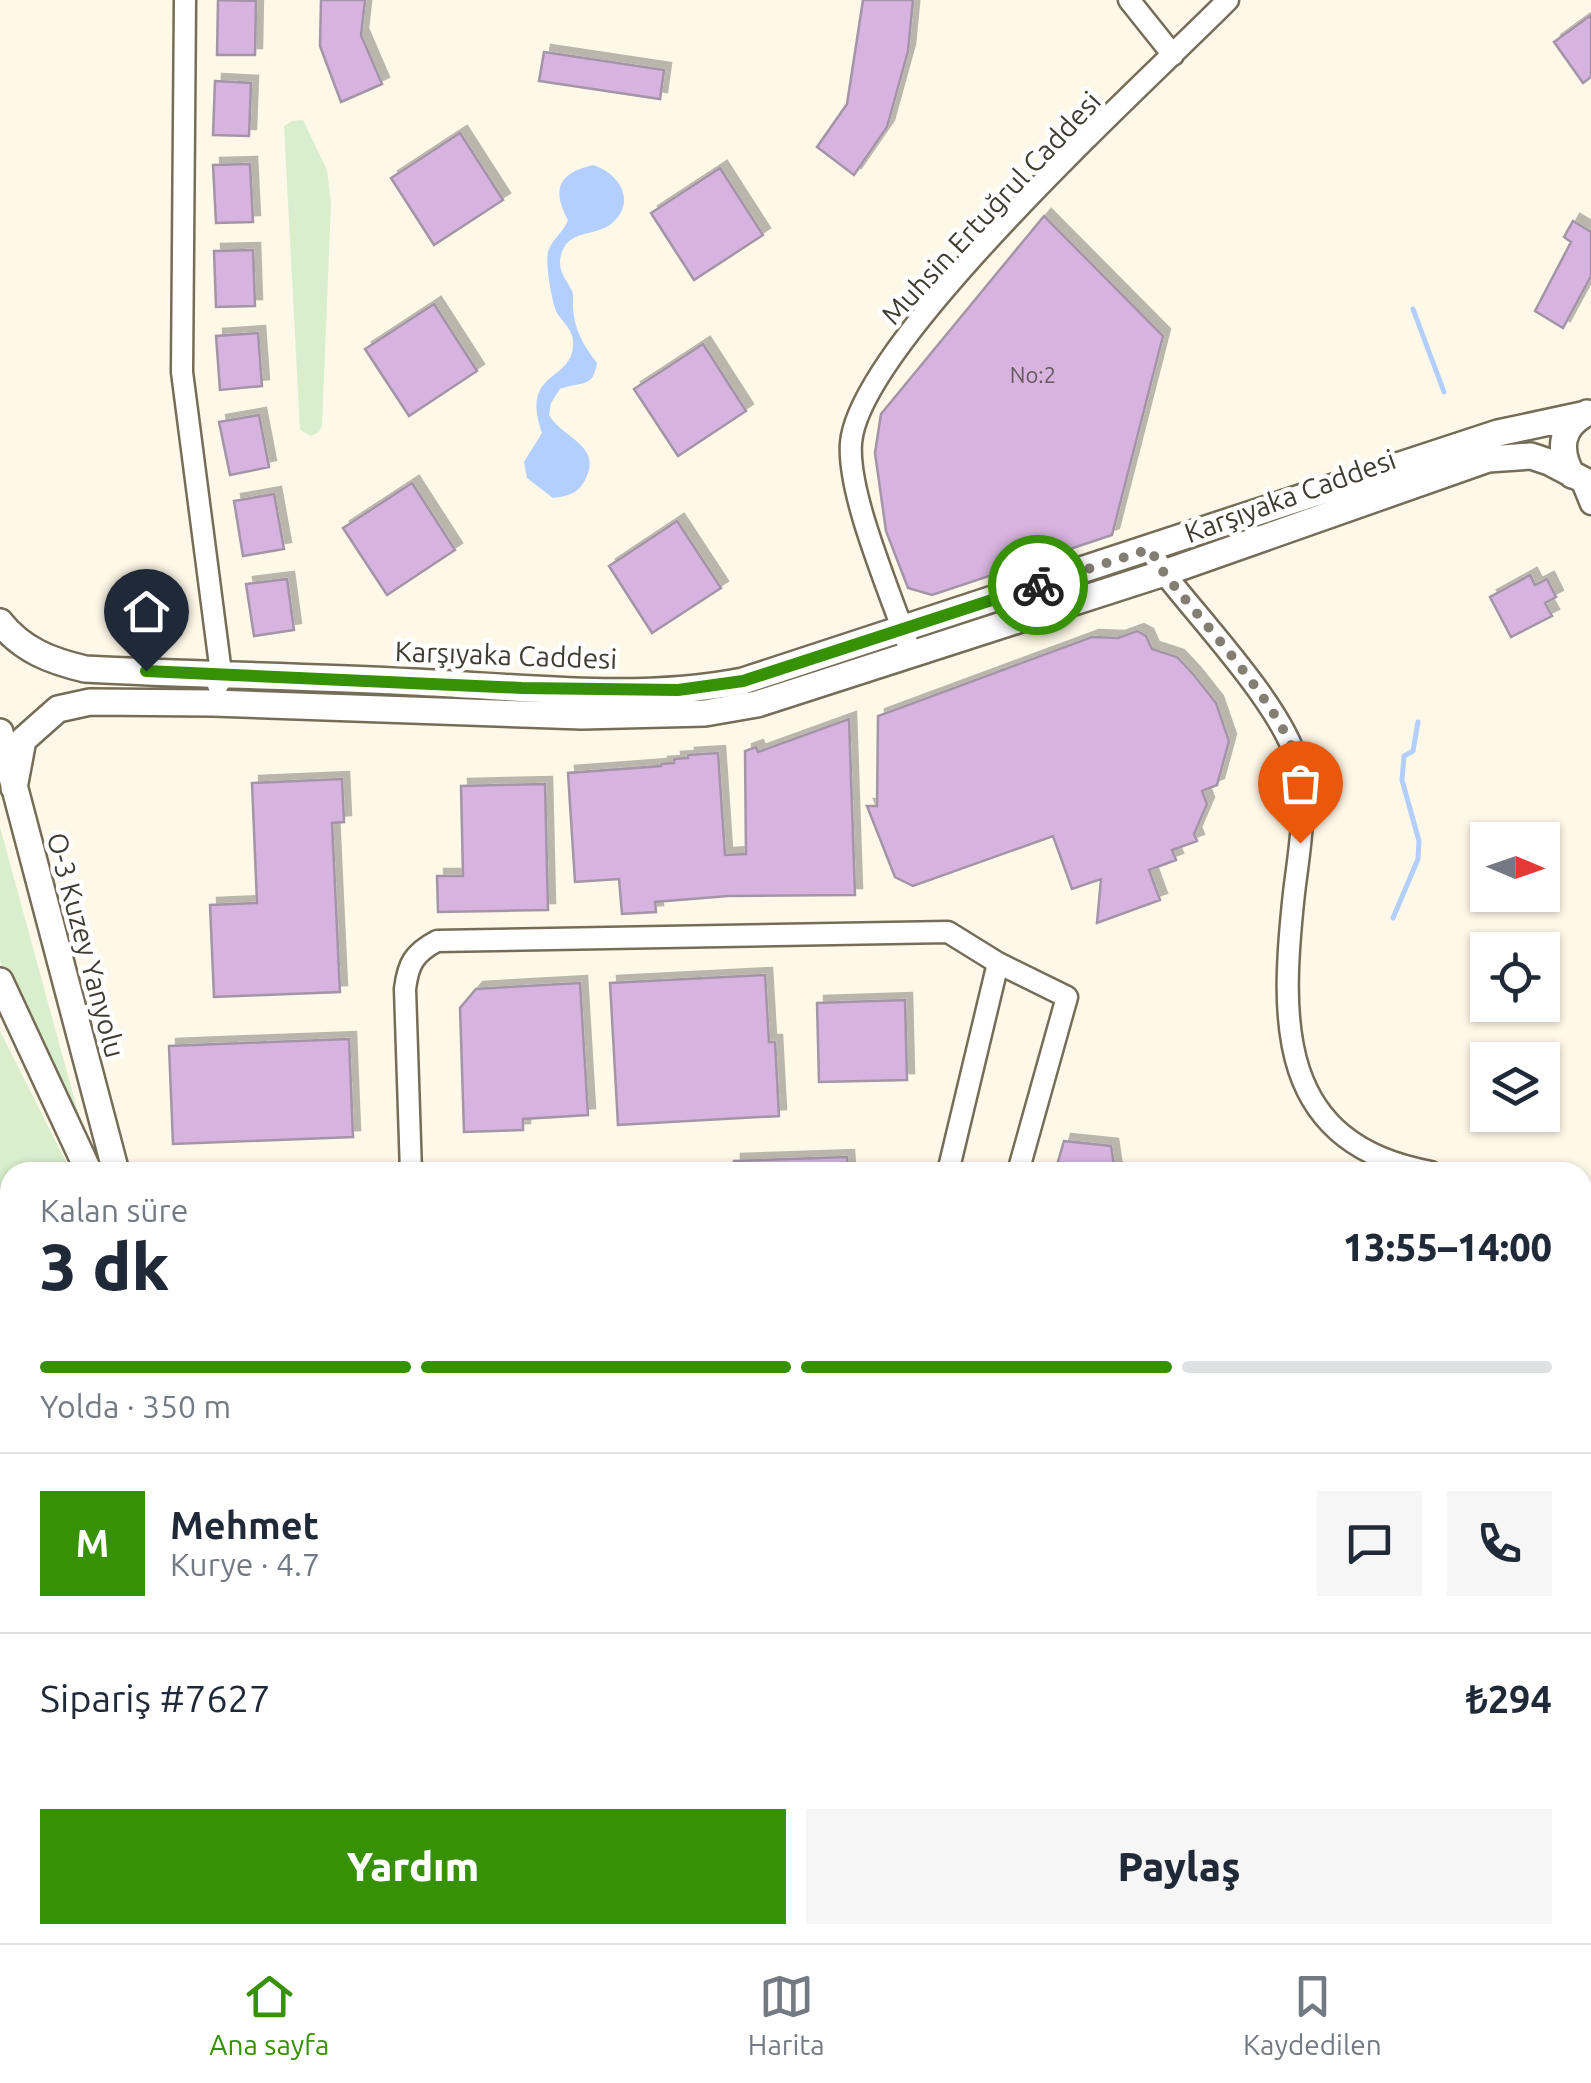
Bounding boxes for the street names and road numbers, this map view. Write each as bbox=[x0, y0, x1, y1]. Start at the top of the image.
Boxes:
street label: Muhsin Ertuğrul Caddesi bbox=[875, 85, 1106, 330]
street label: Karşıyaka Caddesi bbox=[1180, 443, 1400, 548]
street label: Karşıyaka Caddesi bbox=[394, 635, 618, 674]
street label: O-3 Kuzey Yanyolu bbox=[42, 829, 131, 1061]

